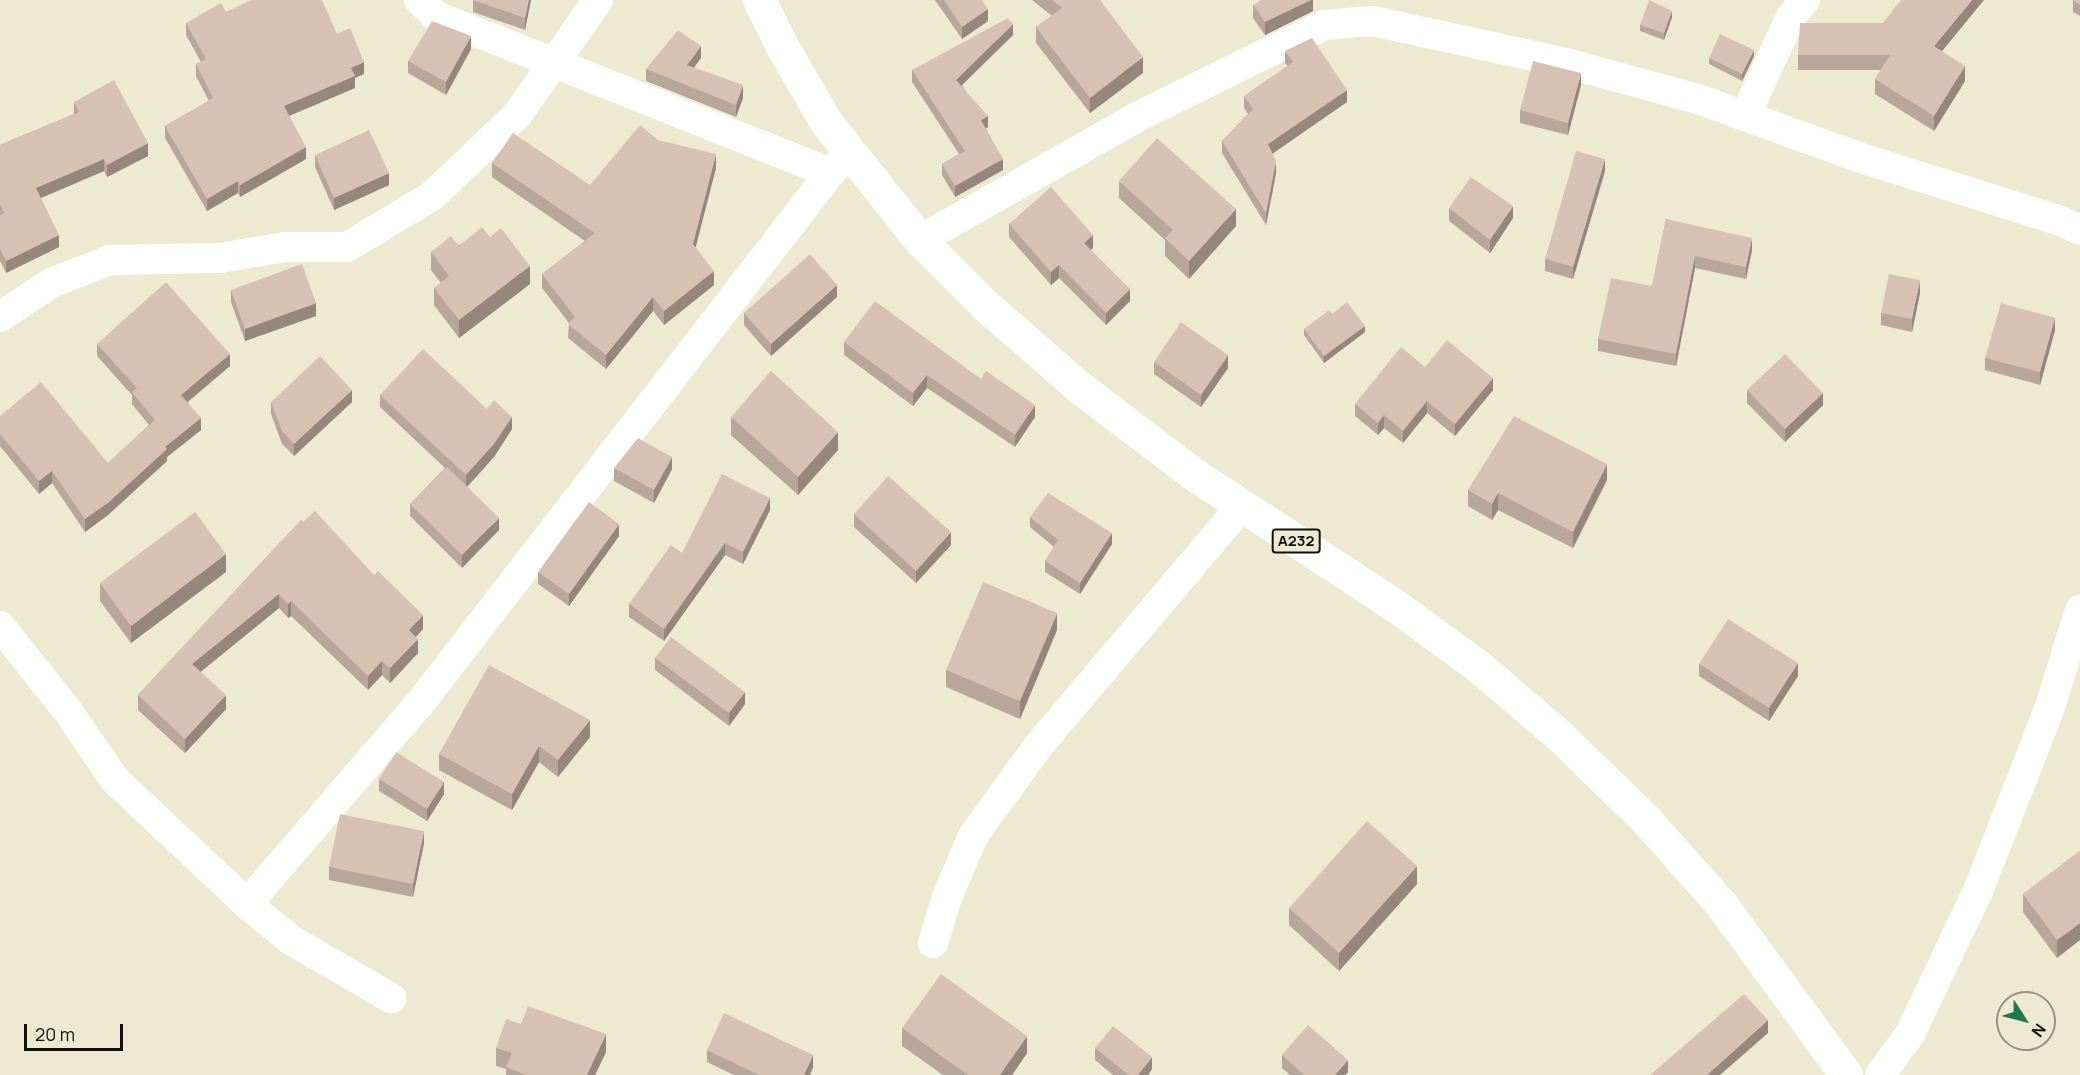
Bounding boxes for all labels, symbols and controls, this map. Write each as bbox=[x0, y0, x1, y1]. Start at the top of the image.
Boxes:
road number: A232 bbox=[1270, 529, 1322, 553]
north arrow bbox=[1996, 991, 2056, 1051]
scale bar bbox=[27, 1012, 126, 1050]
text: N bbox=[2027, 1019, 2051, 1042]
text: 20 m bbox=[35, 1022, 75, 1046]

